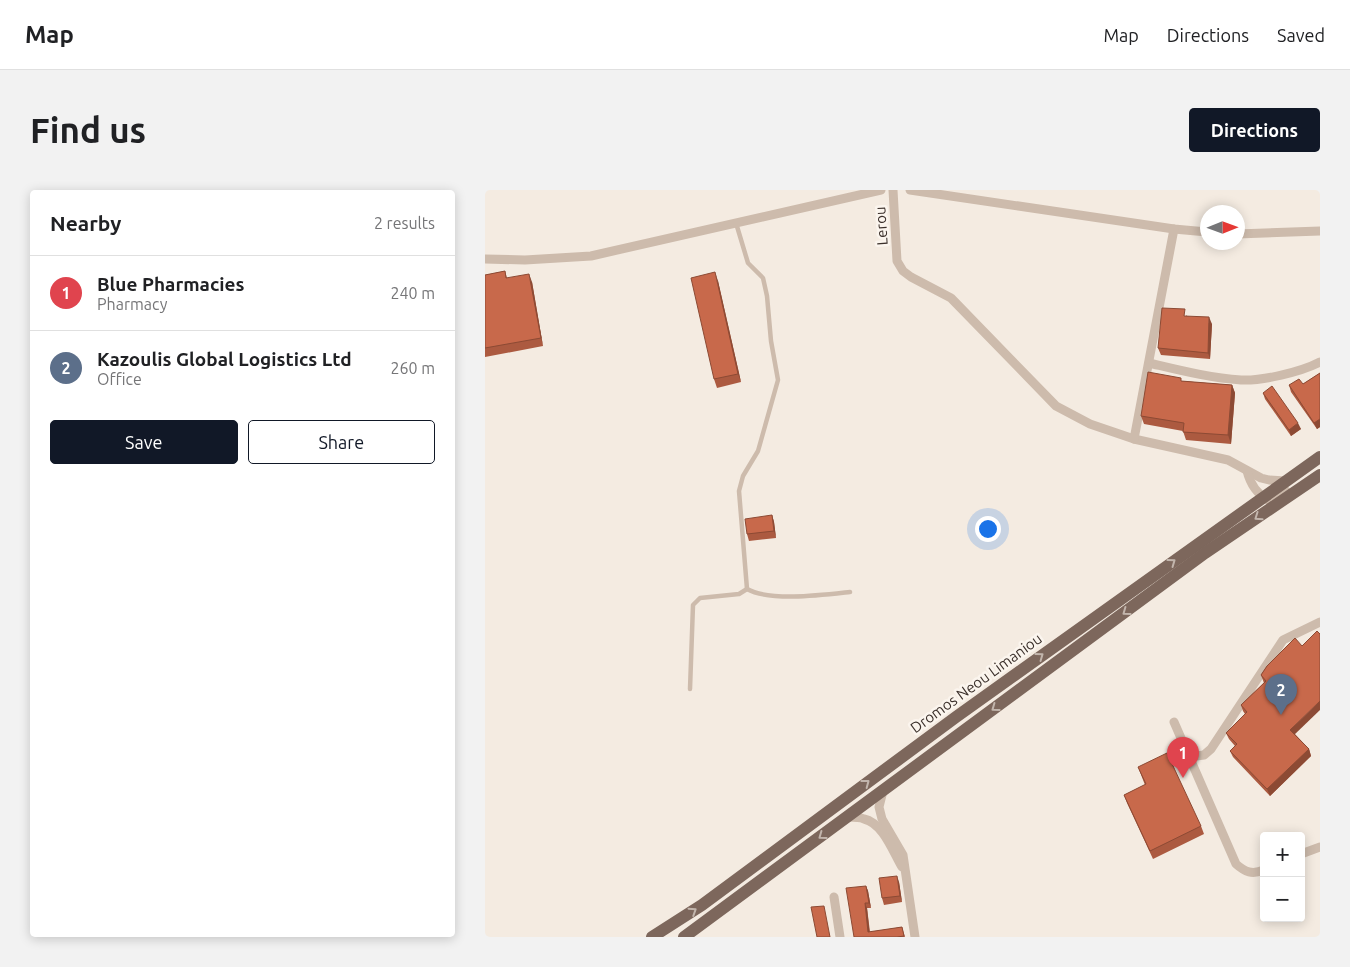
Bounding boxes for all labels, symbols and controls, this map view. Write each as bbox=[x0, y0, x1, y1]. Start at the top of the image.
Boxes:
text: Map bbox=[25, 21, 74, 48]
text: Map bbox=[1103, 25, 1139, 45]
text: Directions bbox=[1167, 25, 1249, 45]
text: Saved bbox=[1277, 25, 1325, 45]
button: Directions bbox=[1189, 108, 1320, 152]
text: Find us bbox=[30, 110, 146, 150]
north arrow bbox=[1200, 205, 1245, 250]
street label: Lerou bbox=[871, 206, 891, 246]
text: Nearby bbox=[50, 211, 121, 235]
text: 2 results bbox=[374, 214, 435, 232]
text: Blue Pharmacies bbox=[97, 273, 244, 295]
text: 1 bbox=[61, 284, 71, 302]
text: 240 m bbox=[390, 284, 435, 302]
text: Pharmacy bbox=[97, 295, 167, 313]
text: Kazoulis Global Logistics Ltd bbox=[97, 348, 352, 370]
text: 2 bbox=[61, 359, 71, 377]
text: 260 m bbox=[390, 359, 435, 377]
text: Office bbox=[97, 370, 142, 388]
button: Save bbox=[50, 420, 238, 464]
button: Share bbox=[248, 420, 435, 464]
one-way arrow bbox=[1254, 511, 1263, 520]
your location bbox=[975, 516, 1001, 542]
one-way arrow bbox=[1166, 559, 1176, 568]
one-way arrow bbox=[1122, 606, 1132, 615]
street label: Dromos Neou Limaniou bbox=[907, 630, 1045, 736]
one-way arrow bbox=[1034, 654, 1043, 662]
pin: 2 bbox=[1265, 674, 1297, 715]
one-way arrow bbox=[992, 703, 1001, 711]
pin: 1 bbox=[1167, 737, 1199, 778]
one-way arrow bbox=[860, 780, 870, 789]
one-way arrow bbox=[818, 830, 828, 839]
map controls bbox=[1260, 832, 1305, 922]
button: + bbox=[1260, 832, 1305, 877]
button: − bbox=[1260, 877, 1305, 922]
one-way arrow bbox=[688, 907, 697, 917]

